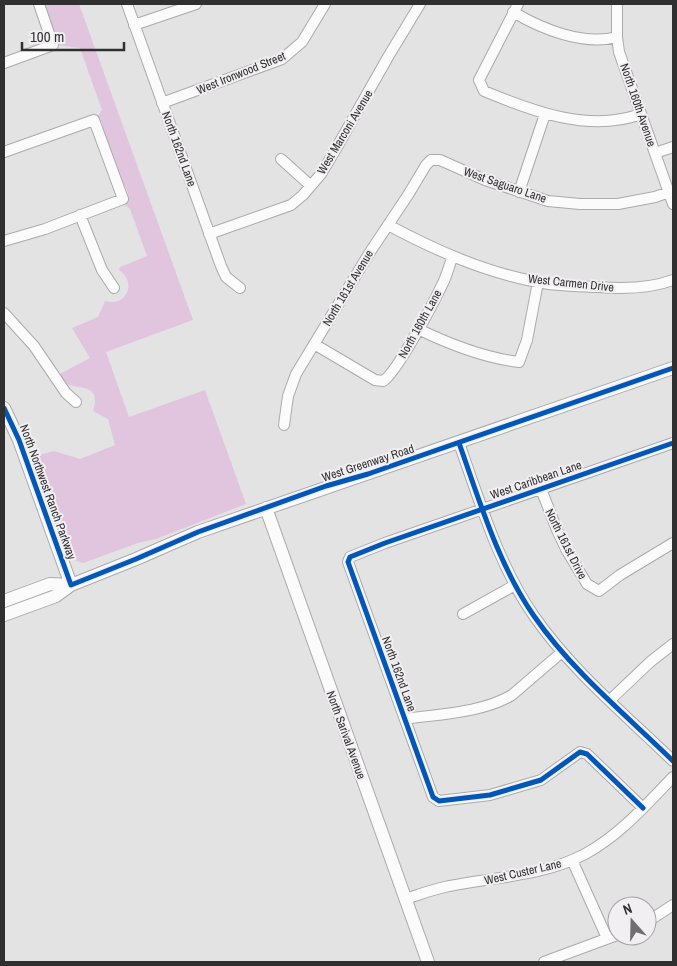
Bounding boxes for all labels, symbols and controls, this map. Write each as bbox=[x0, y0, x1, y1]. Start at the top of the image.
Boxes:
scale bar bbox=[22, 20, 125, 52]
text: 100 m bbox=[30, 26, 64, 47]
street label: West Ironwood Street bbox=[194, 48, 288, 98]
street label: North 160th Avenue bbox=[616, 61, 660, 149]
street label: West Marconi Avenue bbox=[313, 87, 377, 177]
street label: North 162nd Lane bbox=[158, 109, 200, 189]
street label: West Saguaro Lane bbox=[461, 163, 549, 207]
street label: North 161st Avenue bbox=[319, 247, 377, 329]
street label: West Carmen Drive bbox=[527, 271, 615, 295]
street label: North 160th Lane bbox=[395, 287, 445, 361]
street label: North Northwest Ranch Parkway bbox=[16, 422, 80, 562]
street label: West Greenway Road bbox=[320, 441, 416, 485]
street label: West Caribbean Lane bbox=[488, 457, 584, 503]
street label: North 161st Drive bbox=[541, 506, 591, 582]
street label: North 162nd Lane bbox=[378, 634, 420, 714]
street label: North Sarival Avenue bbox=[323, 689, 369, 781]
street label: West Custer Lane bbox=[483, 855, 563, 889]
north arrow bbox=[607, 896, 657, 946]
text: N bbox=[621, 899, 635, 919]

